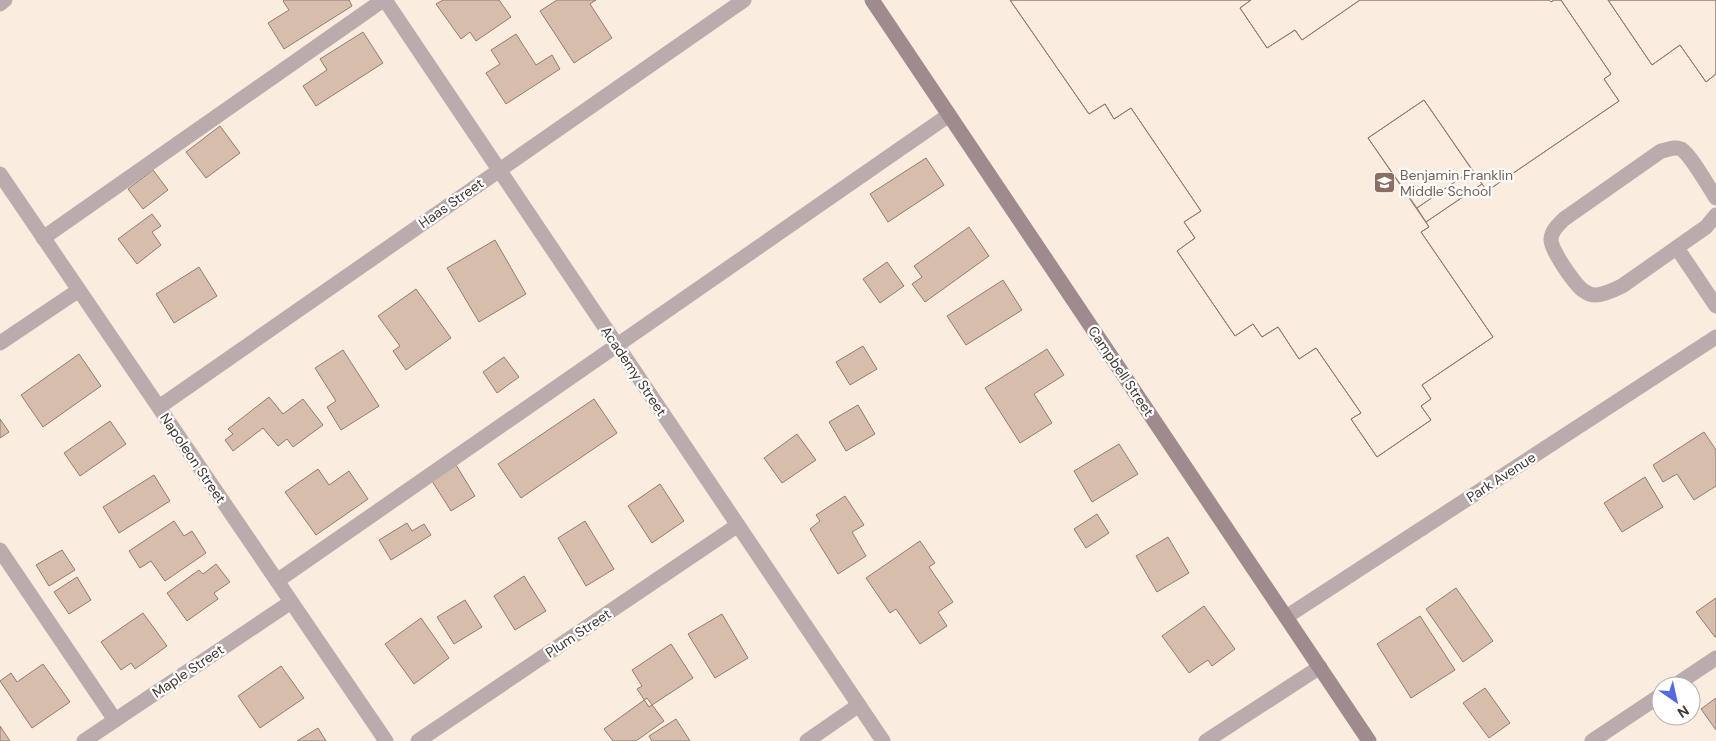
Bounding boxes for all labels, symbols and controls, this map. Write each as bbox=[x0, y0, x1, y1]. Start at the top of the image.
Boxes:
place label: Benjamin Franklin Middle School bbox=[1400, 166, 1513, 200]
school or university icon: Benjamin Franklin Middle School bbox=[1372, 171, 1396, 195]
street label: Haas Street bbox=[415, 174, 487, 232]
street label: Campbell Street bbox=[1084, 322, 1158, 420]
street label: Academy Street bbox=[597, 323, 671, 419]
street label: Napoleon Street bbox=[156, 409, 230, 507]
street label: Park Avenue bbox=[1463, 448, 1539, 506]
street label: Plum Street bbox=[542, 605, 614, 661]
street label: Maple Street bbox=[149, 640, 227, 702]
north arrow bbox=[1651, 676, 1701, 726]
text: N bbox=[1674, 701, 1693, 722]

